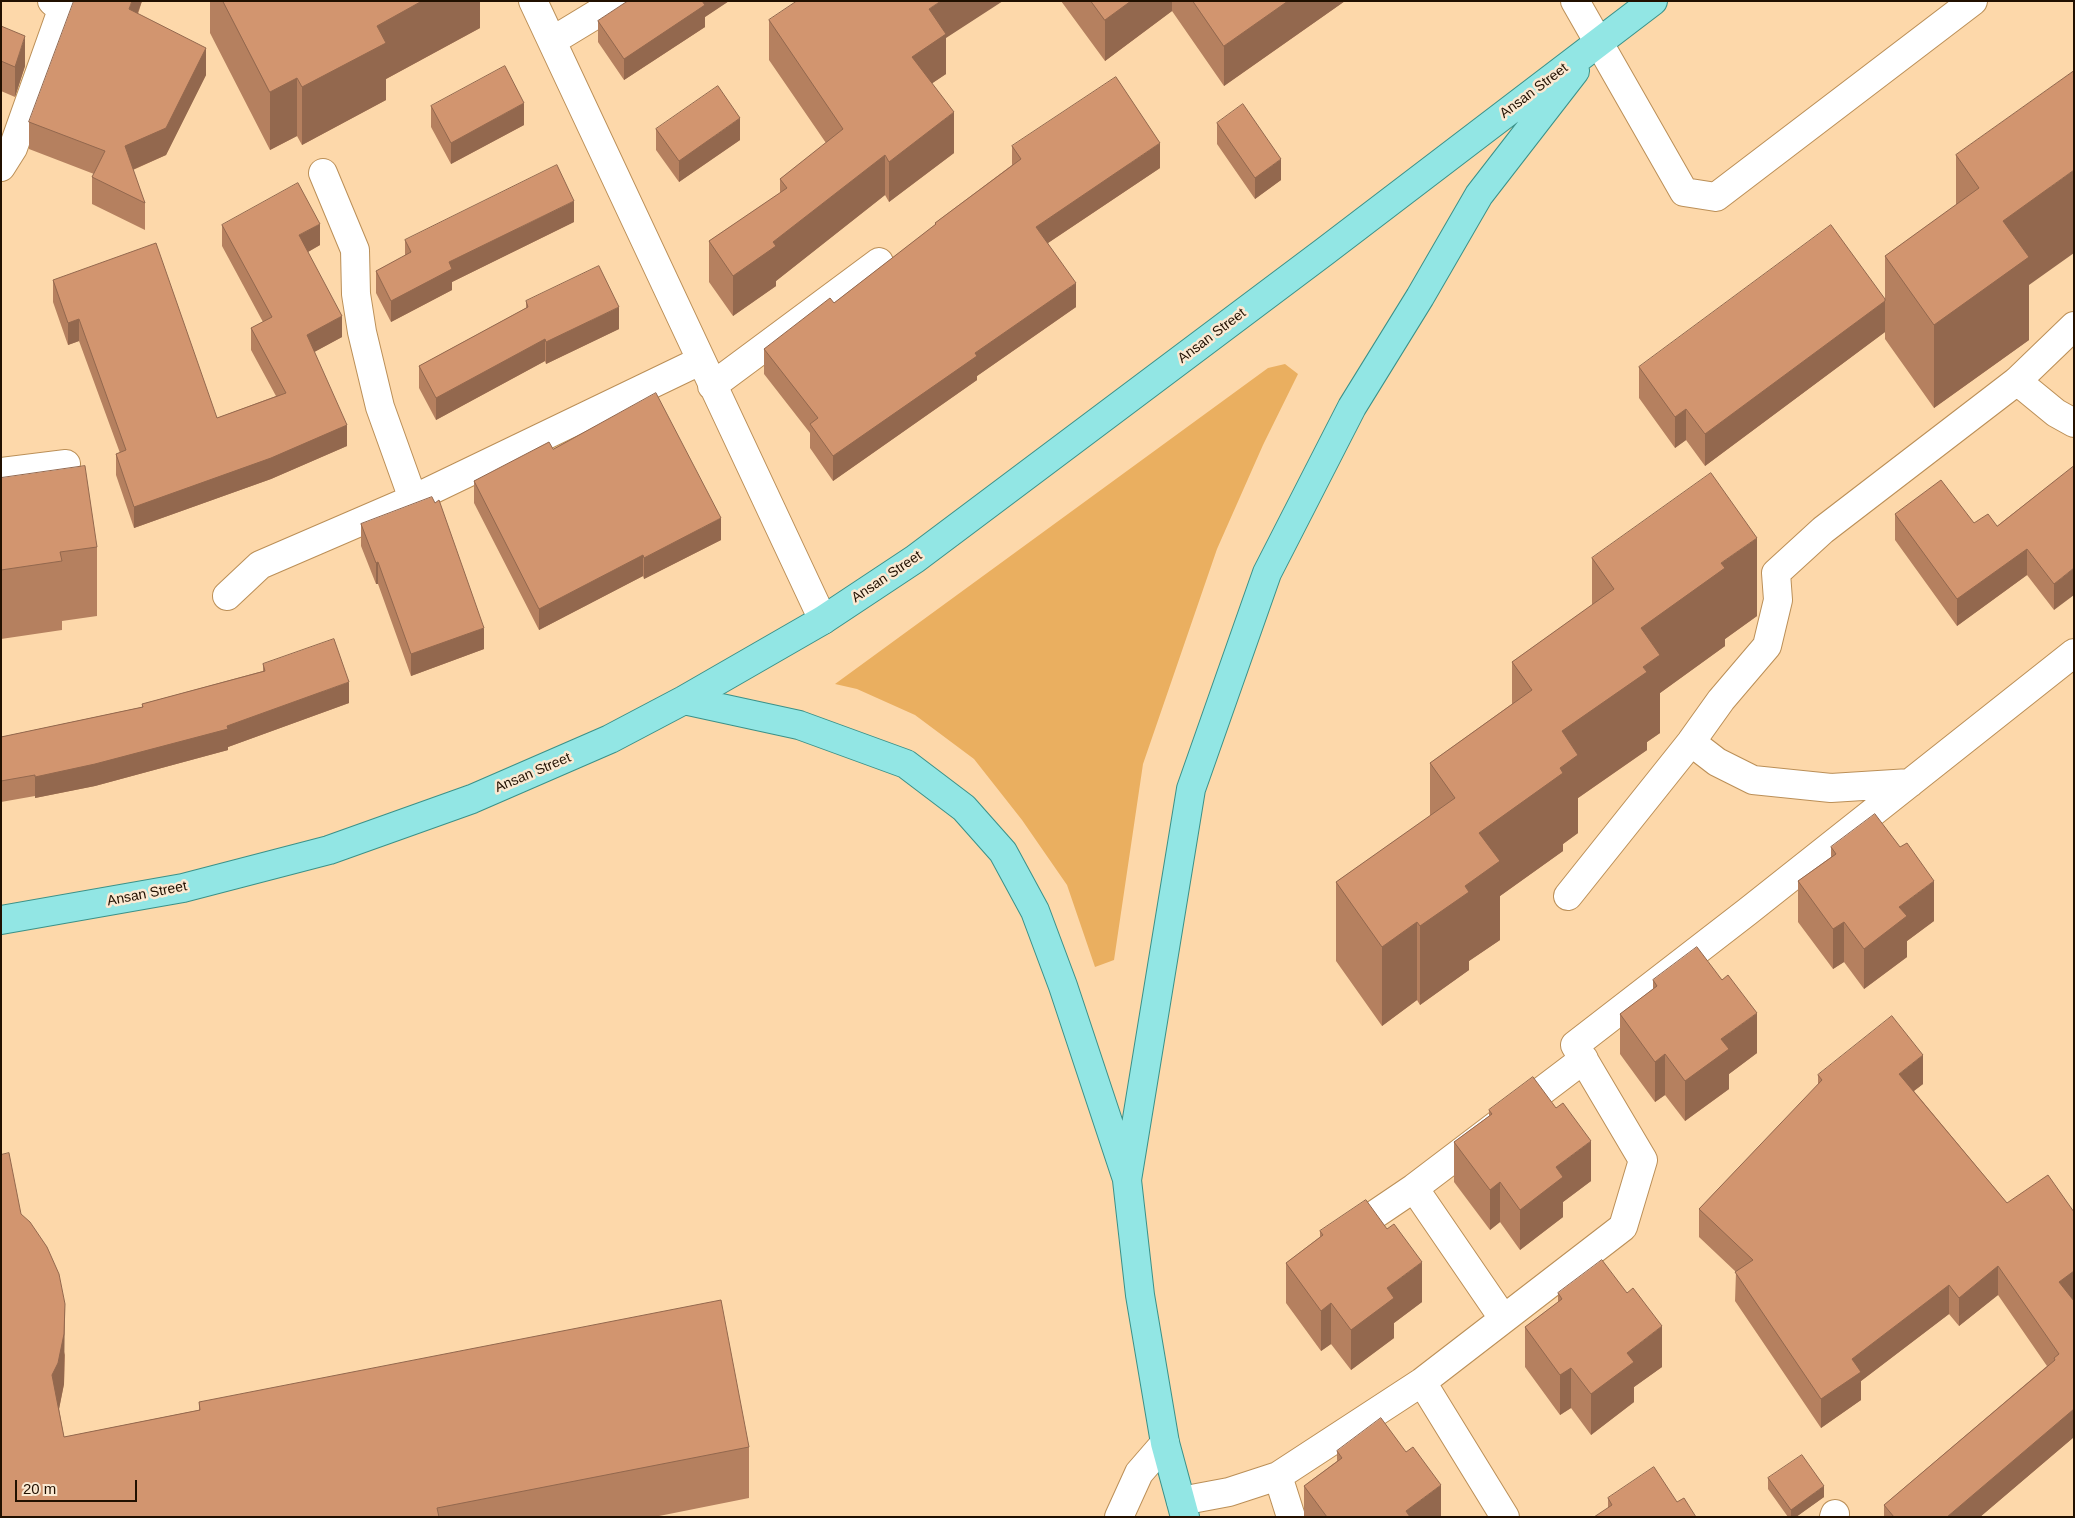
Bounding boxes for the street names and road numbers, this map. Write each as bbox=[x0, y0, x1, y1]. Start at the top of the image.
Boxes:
street label: Ansan Street bbox=[1497, 60, 1571, 122]
street label: Ansan Street bbox=[1175, 305, 1249, 367]
street label: Ansan Street bbox=[849, 547, 925, 607]
street label: Ansan Street bbox=[492, 749, 574, 797]
street label: Ansan Street bbox=[106, 878, 188, 910]

